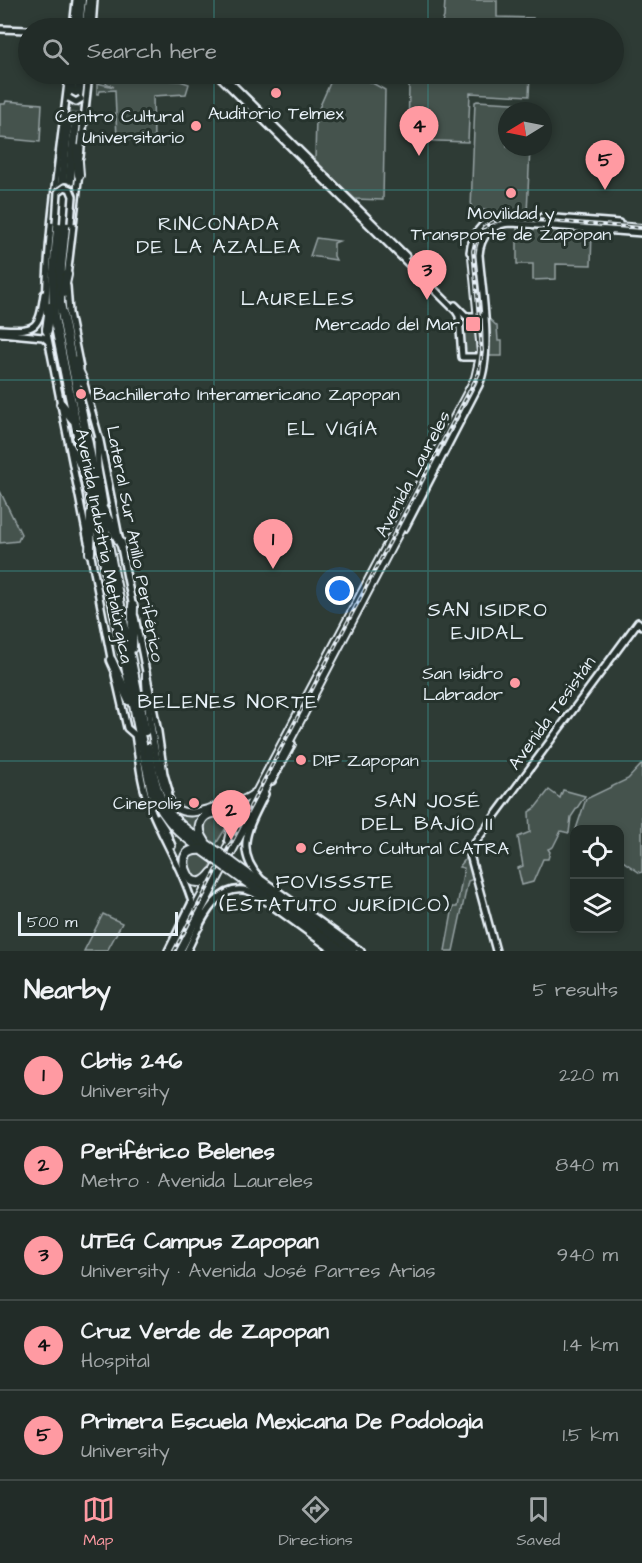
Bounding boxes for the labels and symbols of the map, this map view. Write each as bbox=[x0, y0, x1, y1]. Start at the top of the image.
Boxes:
marker: Auditorio Telmex bbox=[269, 86, 283, 100]
place label: Auditorio Telmex bbox=[208, 101, 345, 126]
north arrow bbox=[498, 102, 552, 156]
place label: Centro Cultural Universitario bbox=[55, 104, 184, 150]
pin: 4 bbox=[400, 106, 438, 156]
marker: Centro Cultural Universitario bbox=[189, 119, 203, 133]
pin: 5 bbox=[586, 140, 624, 190]
marker: Movilidad y Transporte de Zapopan bbox=[504, 186, 518, 200]
place label: Movilidad y Transporte de Zapopan bbox=[411, 201, 611, 247]
district label: RINCONADA DE LA AZALEA bbox=[136, 210, 302, 261]
pin: 3 bbox=[408, 250, 446, 300]
district label: LAURELES bbox=[241, 285, 355, 313]
place label: Mercado del Mar bbox=[315, 312, 460, 337]
marker: Mercado del Mar bbox=[464, 315, 482, 333]
place label: Bachillerato Interamericano Zapopan bbox=[93, 382, 400, 407]
marker: Bachillerato Interamericano Zapopan bbox=[74, 387, 88, 401]
street label: Avenida Laureles bbox=[369, 406, 457, 542]
district label: EL VIGÍA bbox=[288, 415, 378, 443]
street label: Lateral Sur Anillo Periférico bbox=[100, 424, 170, 664]
street label: Avenida Industria Metalúrgica bbox=[68, 426, 139, 666]
pin: 1 bbox=[254, 520, 292, 569]
your location bbox=[325, 576, 354, 605]
district label: SAN ISIDRO EJIDAL bbox=[428, 596, 548, 647]
street label: Avenida Tesistán bbox=[502, 651, 602, 775]
place label: San Isidro Labrador bbox=[422, 661, 503, 707]
marker: San Isidro Labrador bbox=[508, 676, 522, 690]
district label: BELENES NORTE bbox=[138, 688, 318, 716]
place label: DIF Zapopan bbox=[313, 748, 419, 773]
marker: DIF Zapopan bbox=[294, 753, 308, 767]
district label: SAN JOSÉ DEL BAJÍO II bbox=[362, 787, 494, 838]
pin: 2 bbox=[212, 790, 250, 840]
place label: Cinepolis bbox=[113, 791, 182, 816]
marker: Cinepolis bbox=[187, 796, 201, 810]
place label: Centro Cultural CATRA bbox=[313, 836, 510, 861]
marker: Centro Cultural CATRA bbox=[294, 841, 308, 855]
district label: FOVISSSTE (ESTATUTO JURÍDICO) bbox=[219, 868, 451, 919]
scale bar bbox=[18, 909, 178, 936]

